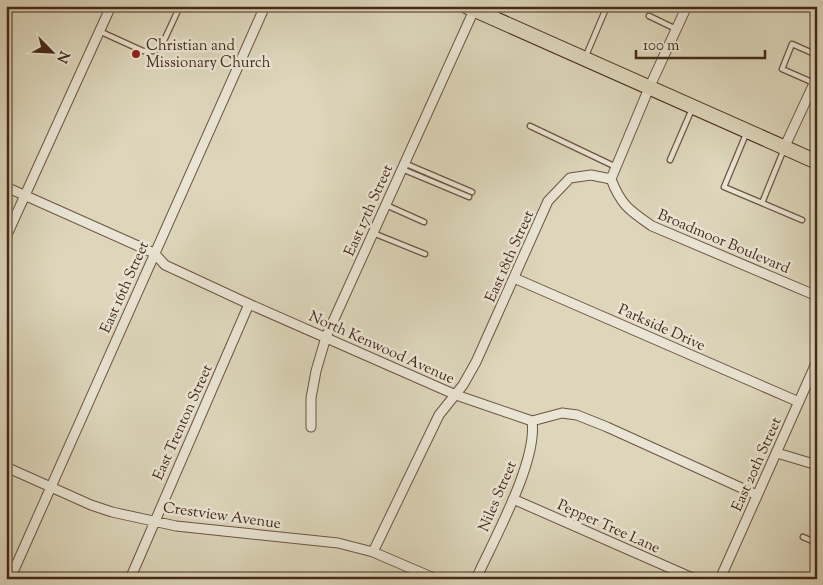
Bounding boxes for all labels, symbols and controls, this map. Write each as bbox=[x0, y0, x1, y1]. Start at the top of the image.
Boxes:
north arrow bbox=[28, 28, 78, 78]
scale bar bbox=[636, 28, 764, 60]
place label: Christian and Missionary Church bbox=[146, 36, 271, 74]
text: 100 m bbox=[643, 36, 680, 57]
text: N bbox=[51, 47, 73, 66]
marker: Christian and Missionary Church bbox=[130, 48, 142, 60]
street label: East 17th Street bbox=[340, 161, 399, 260]
street label: Broadmoor Boulevard bbox=[654, 205, 793, 280]
street label: East 18th Street bbox=[481, 207, 540, 306]
street label: East 16th Street bbox=[96, 238, 155, 337]
street label: Parkside Drive bbox=[614, 300, 708, 357]
street label: North Kenwood Avenue bbox=[305, 307, 458, 390]
street label: East Trenton Street bbox=[148, 361, 218, 484]
street label: East 20th Street bbox=[727, 414, 787, 515]
street label: Niles Street bbox=[474, 458, 523, 535]
street label: Pepper Tree Lane bbox=[554, 495, 663, 559]
street label: Crestview Avenue bbox=[161, 498, 282, 535]

